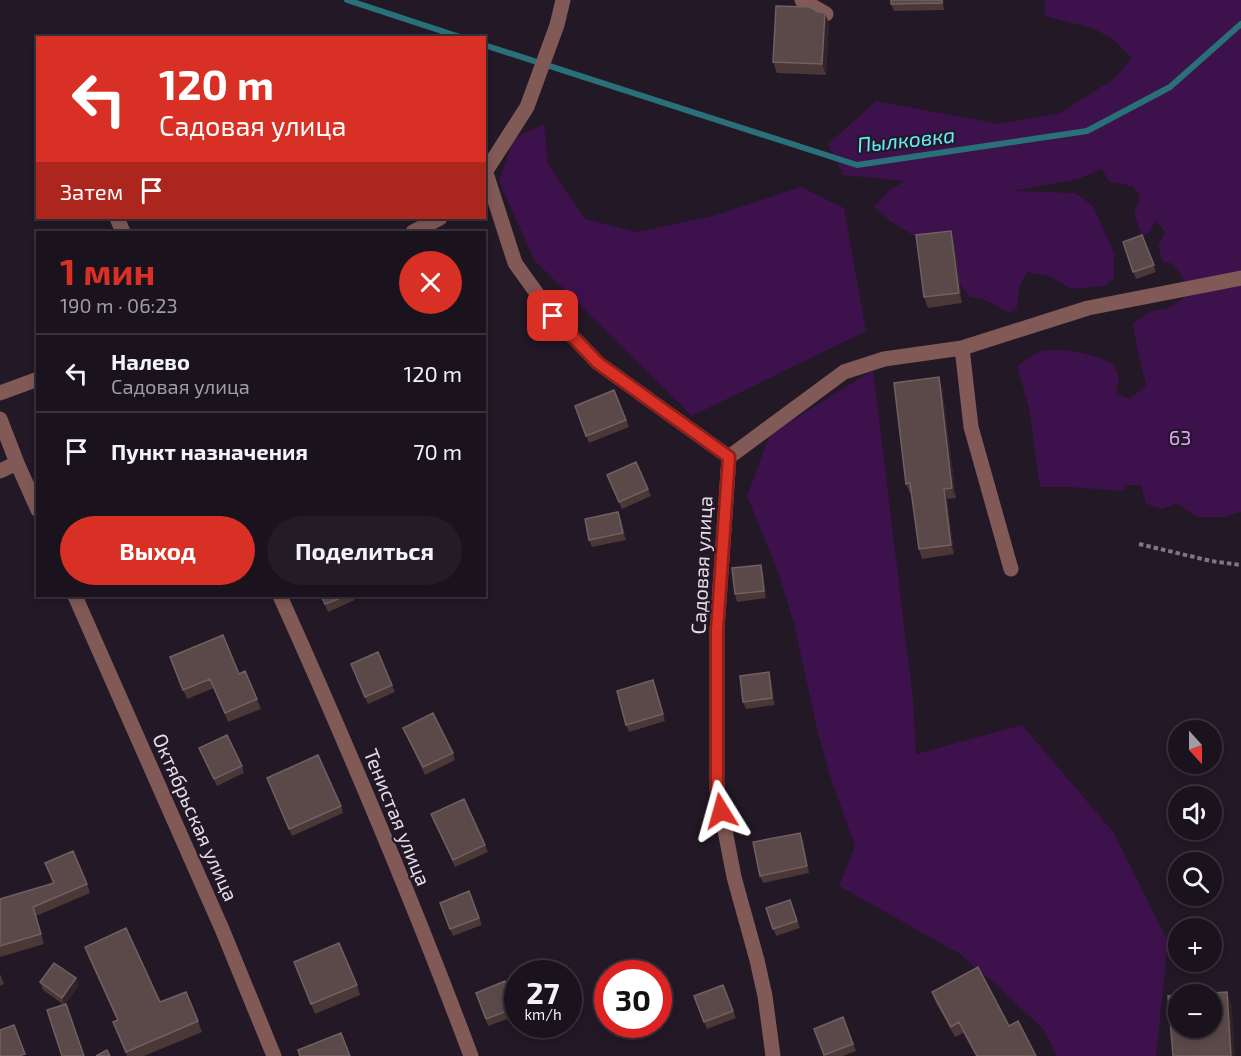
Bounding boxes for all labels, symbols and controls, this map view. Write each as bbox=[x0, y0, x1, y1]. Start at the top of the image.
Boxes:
text: 120 m bbox=[159, 58, 274, 108]
icon: left bbox=[60, 60, 138, 138]
text: Садовая улица bbox=[159, 109, 346, 141]
water label: Пылковка bbox=[856, 121, 956, 157]
icon: arrive bbox=[135, 174, 168, 207]
text: Затем bbox=[60, 178, 123, 204]
text: 1 мин bbox=[60, 249, 155, 292]
button: close bbox=[399, 251, 462, 314]
pin bbox=[527, 290, 578, 341]
text: 190 m · 06:23 bbox=[60, 293, 178, 317]
icon: arrive bbox=[536, 299, 569, 332]
text: Налево bbox=[111, 348, 190, 374]
icon: left bbox=[60, 357, 93, 390]
text: 120 m bbox=[403, 360, 462, 386]
text: Садовая улица bbox=[111, 374, 250, 398]
park label: 63 bbox=[1169, 425, 1191, 449]
icon: arrive bbox=[60, 435, 93, 468]
text: Пункт назначения bbox=[111, 438, 308, 464]
text: 70 m bbox=[413, 438, 462, 464]
street label: Садовая улица bbox=[685, 495, 718, 635]
button: Выход bbox=[60, 516, 255, 585]
button: Поделиться bbox=[267, 516, 462, 585]
north arrow bbox=[1168, 720, 1222, 774]
map controls bbox=[1168, 720, 1222, 1038]
street label: Октябрьская улица bbox=[147, 729, 244, 905]
street label: Тенистая улица bbox=[359, 745, 436, 889]
position arrow bbox=[689, 779, 753, 843]
button: sound bbox=[1168, 786, 1222, 840]
button: search bbox=[1168, 852, 1222, 906]
button: + bbox=[1168, 918, 1222, 972]
speed limit sign: 30 bbox=[594, 960, 672, 1038]
text: 27 bbox=[526, 974, 560, 1010]
button: − bbox=[1168, 984, 1222, 1038]
text: km/h bbox=[524, 1005, 562, 1023]

